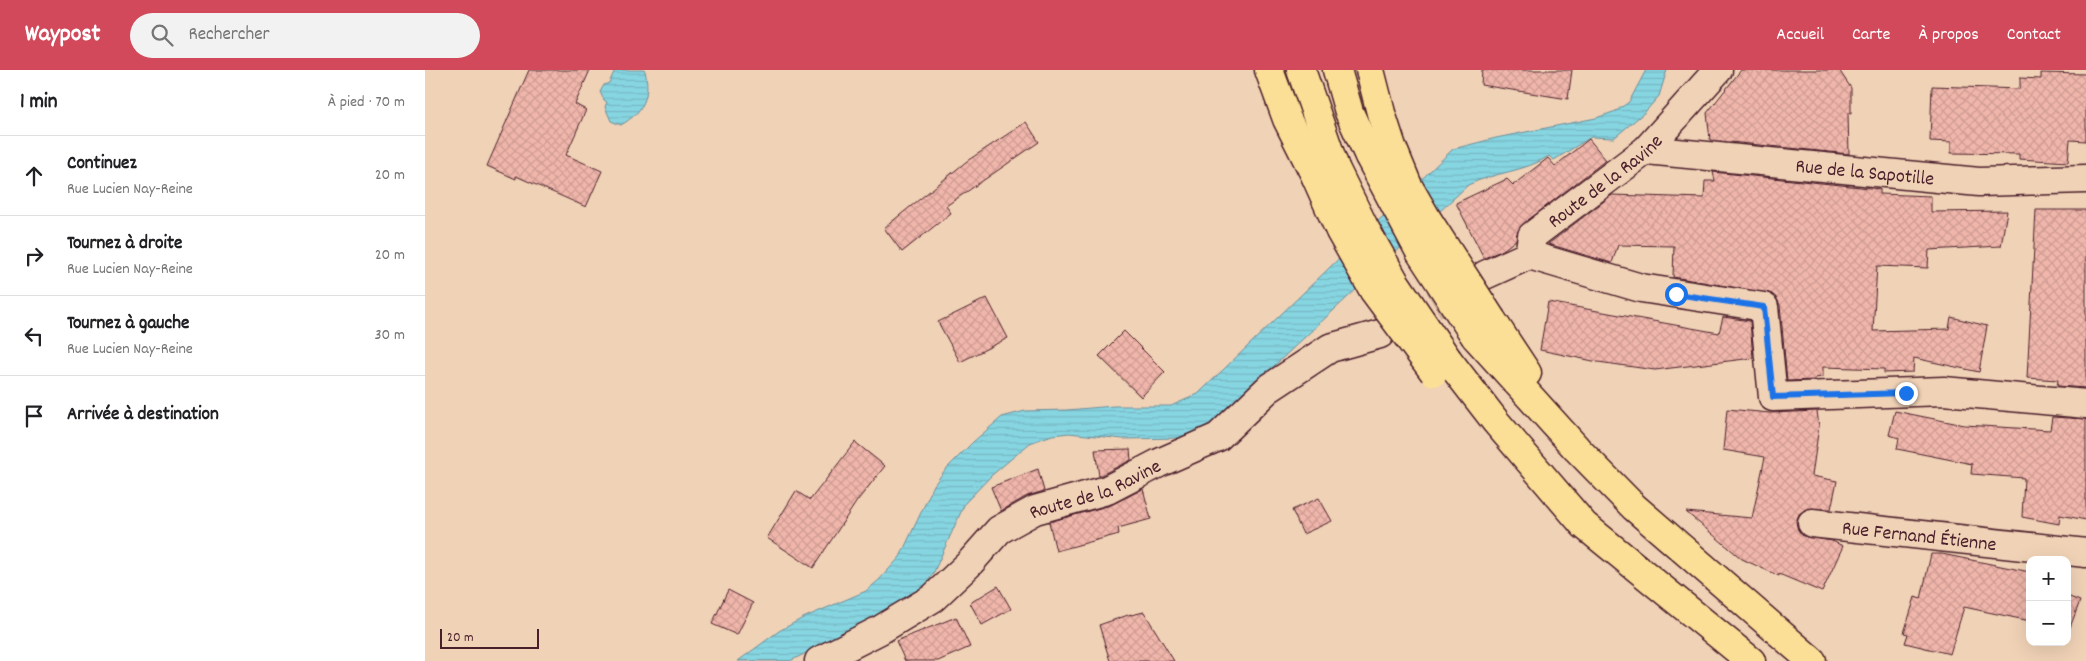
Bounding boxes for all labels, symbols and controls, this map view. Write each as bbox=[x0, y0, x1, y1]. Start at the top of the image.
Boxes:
search box bbox=[130, 13, 480, 58]
text: Waypost bbox=[25, 18, 100, 52]
icon: search bbox=[148, 21, 176, 49]
text: Rechercher bbox=[188, 22, 270, 49]
text: Accueil bbox=[1776, 23, 1824, 48]
text: Carte bbox=[1852, 23, 1891, 48]
text: À propos bbox=[1919, 23, 1979, 48]
text: Contact bbox=[2007, 23, 2061, 48]
text: 1 min bbox=[20, 88, 57, 118]
text: À pied · 70 m bbox=[328, 91, 405, 114]
street label: Route de la Ravine bbox=[1543, 129, 1671, 236]
text: Continuez bbox=[67, 151, 137, 178]
street label: Rue de la Sapotille bbox=[1794, 153, 1935, 195]
icon: ahead bbox=[20, 162, 48, 190]
text: 20 m bbox=[375, 164, 405, 187]
text: Rue Lucien Nay-Reine bbox=[67, 178, 193, 201]
text: Tournez à droite bbox=[67, 231, 182, 258]
icon: right bbox=[20, 242, 48, 270]
text: 20 m bbox=[375, 244, 405, 267]
text: Rue Lucien Nay-Reine bbox=[67, 258, 193, 281]
route start bbox=[1665, 283, 1688, 306]
text: Tournez à gauche bbox=[67, 311, 189, 338]
icon: left bbox=[20, 322, 48, 350]
text: 30 m bbox=[375, 324, 405, 347]
text: Rue Lucien Nay-Reine bbox=[67, 338, 193, 361]
route end bbox=[1895, 382, 1918, 405]
icon: arrive bbox=[20, 402, 48, 430]
text: Arrivée à destination bbox=[67, 402, 219, 429]
street label: Route de la Ravine bbox=[1025, 453, 1167, 528]
street label: Rue Fernand Étienne bbox=[1840, 515, 1998, 560]
map controls bbox=[2026, 556, 2071, 646]
button: + bbox=[2026, 556, 2071, 601]
button: − bbox=[2026, 601, 2071, 646]
scale bar bbox=[440, 626, 539, 649]
text: 20 m bbox=[447, 628, 474, 648]

